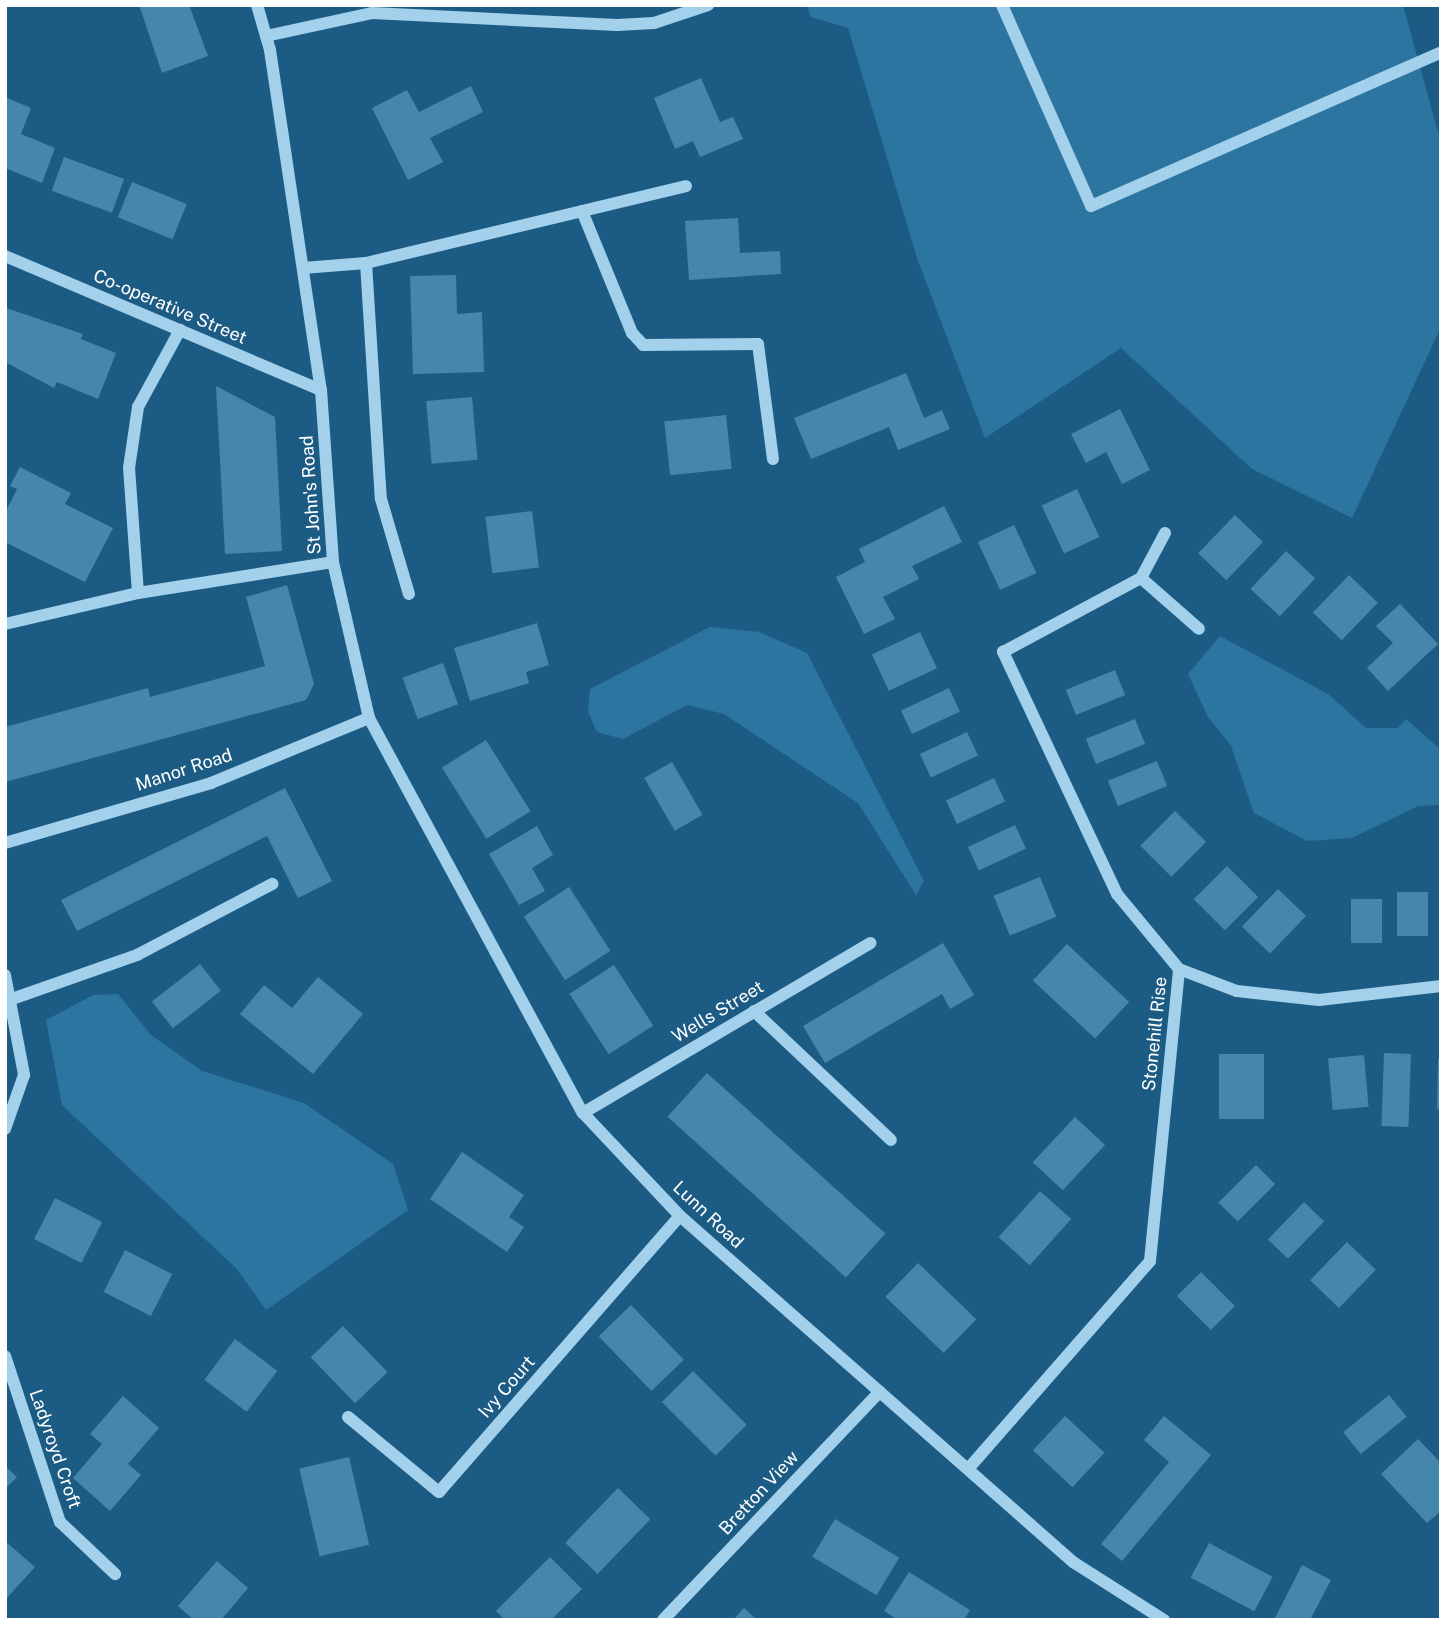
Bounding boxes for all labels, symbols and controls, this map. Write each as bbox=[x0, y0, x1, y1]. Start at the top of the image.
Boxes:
street label: Co-operative Street bbox=[90, 265, 250, 349]
street label: St John's Road bbox=[296, 435, 326, 555]
street label: Manor Road bbox=[133, 744, 235, 796]
street label: Wells Street bbox=[668, 976, 768, 1048]
street label: Stonehill Rise bbox=[1138, 976, 1172, 1092]
street label: Lunn Road bbox=[668, 1177, 748, 1253]
street label: Ivy Court bbox=[474, 1352, 540, 1422]
street label: Ladyroyd Croft bbox=[25, 1387, 85, 1511]
street label: Bretton View bbox=[715, 1446, 803, 1540]

